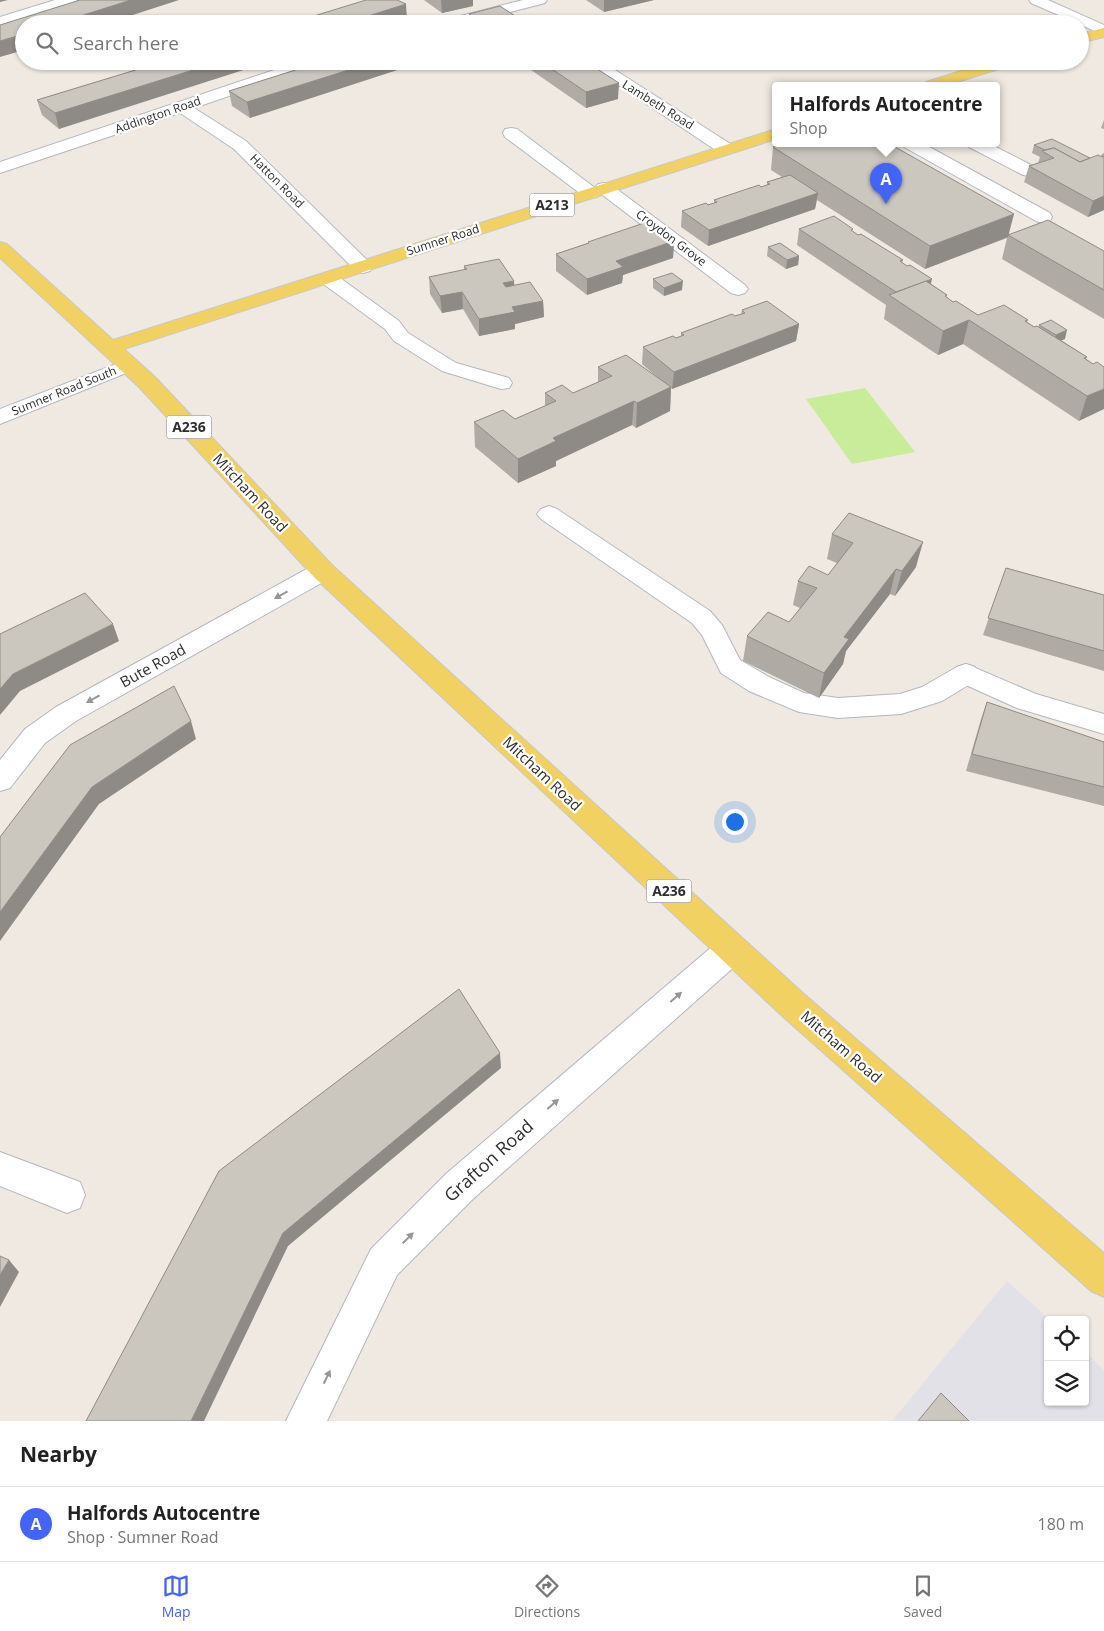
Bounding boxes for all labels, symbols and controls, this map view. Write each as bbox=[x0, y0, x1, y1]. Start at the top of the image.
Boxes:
search box bbox=[15, 15, 1089, 70]
icon: search bbox=[33, 29, 61, 57]
text: Search here bbox=[73, 30, 179, 56]
street label: Lambeth Road bbox=[619, 76, 697, 133]
popup bbox=[772, 82, 1000, 147]
text: Halfords Autocentre bbox=[789, 91, 983, 117]
street label: Addington Road bbox=[113, 92, 203, 137]
text: Shop bbox=[789, 117, 827, 139]
street label: Hatton Road bbox=[246, 150, 308, 212]
pin: A bbox=[870, 163, 902, 204]
road number: A213 bbox=[530, 194, 574, 216]
street label: Croydon Grove bbox=[633, 205, 710, 270]
street label: Sumner Road bbox=[404, 220, 482, 259]
street label: Sumner Road South bbox=[9, 362, 119, 419]
road number: A236 bbox=[166, 416, 212, 438]
street label: Mitcham Road bbox=[209, 449, 292, 536]
one-way arrow bbox=[274, 591, 288, 599]
street label: Bute Road bbox=[116, 639, 189, 691]
one-way arrow bbox=[85, 695, 100, 703]
street label: Mitcham Road bbox=[499, 732, 586, 815]
your location bbox=[722, 809, 748, 835]
road number: A236 bbox=[646, 879, 692, 902]
one-way arrow bbox=[669, 992, 682, 1003]
street label: Mitcham Road bbox=[797, 1006, 886, 1087]
one-way arrow bbox=[547, 1099, 560, 1110]
street label: Grafton Road bbox=[439, 1114, 538, 1207]
one-way arrow bbox=[402, 1232, 414, 1244]
map controls bbox=[1044, 1316, 1089, 1406]
button: locate bbox=[1044, 1316, 1089, 1361]
button: layers bbox=[1044, 1361, 1089, 1406]
one-way arrow bbox=[323, 1370, 331, 1384]
text: Nearby bbox=[20, 1440, 97, 1468]
text: Halfords Autocentre bbox=[67, 1500, 260, 1526]
text: A bbox=[30, 1513, 42, 1535]
text: 180 m bbox=[1038, 1513, 1084, 1535]
text: Shop · Sumner Road bbox=[67, 1526, 219, 1548]
tab: Map bbox=[162, 1572, 191, 1621]
tab: Directions bbox=[514, 1572, 580, 1621]
tab: Saved bbox=[903, 1572, 942, 1621]

